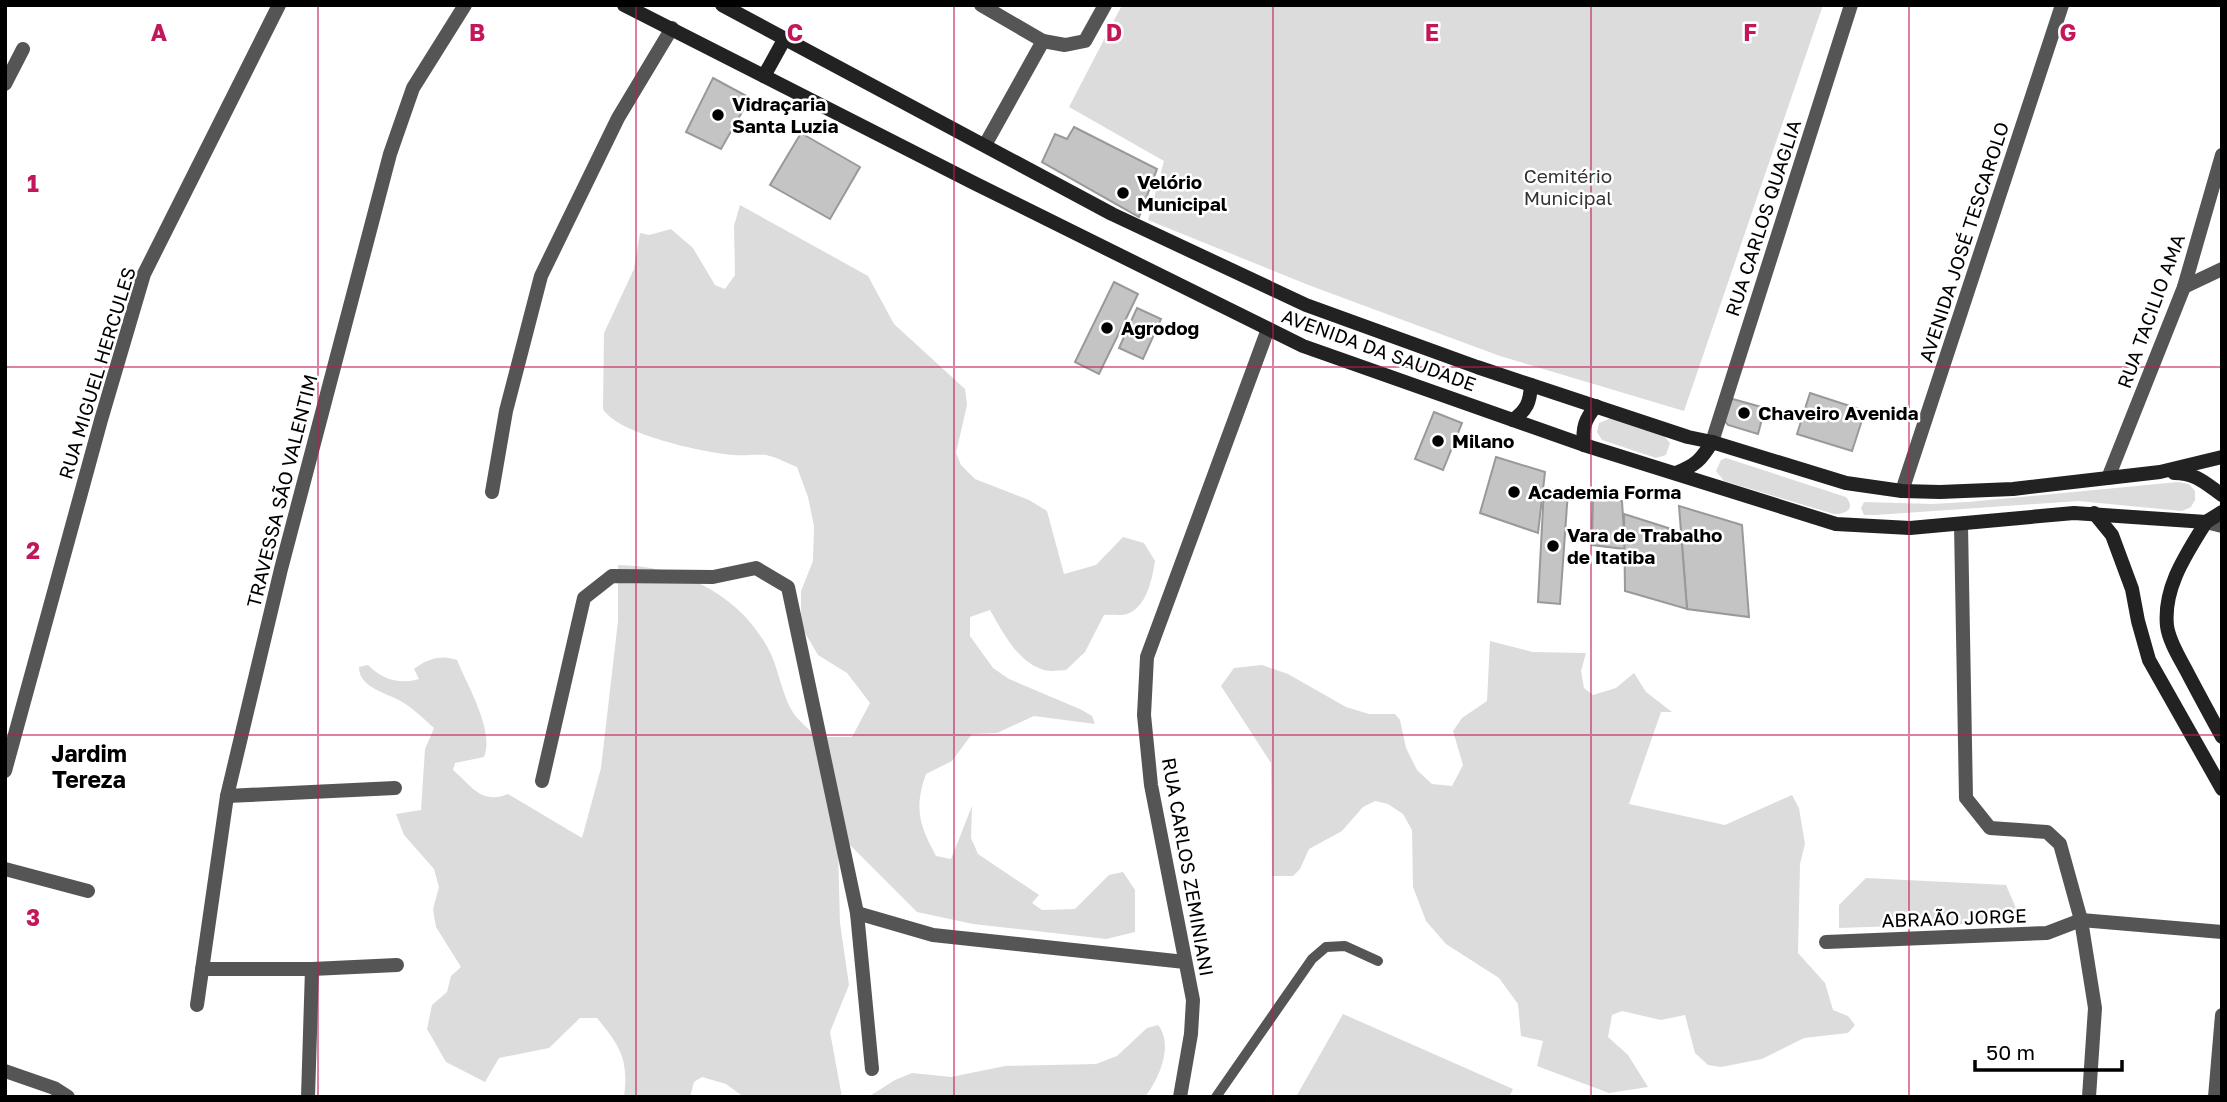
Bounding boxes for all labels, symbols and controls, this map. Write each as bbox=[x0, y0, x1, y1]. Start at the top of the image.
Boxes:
text: A bbox=[151, 18, 168, 46]
text: B bbox=[469, 18, 485, 46]
text: C bbox=[787, 18, 803, 46]
text: D bbox=[1106, 18, 1122, 46]
text: E bbox=[1425, 18, 1439, 46]
text: F bbox=[1743, 18, 1757, 46]
text: G bbox=[2060, 18, 2076, 46]
place label: Vidraçaria Santa Luzia bbox=[732, 92, 838, 137]
marker: Vidraçaria Santa Luzia bbox=[710, 107, 726, 123]
street label: RUA CARLOS QUAGLIA bbox=[1720, 116, 1805, 319]
street label: AVENIDA JOSÉ TESCAROLO bbox=[1914, 119, 2013, 365]
park label: Cemitério Municipal bbox=[1524, 164, 1612, 209]
text: 1 bbox=[27, 169, 39, 197]
place label: Velório Municipal bbox=[1137, 170, 1227, 215]
marker: Velório Municipal bbox=[1115, 185, 1131, 201]
street label: RUA TACILIO AMA bbox=[2112, 230, 2189, 391]
street label: RUA MIGUEL HERCULES bbox=[53, 264, 140, 482]
street label: AVENIDA DA SAUDADE bbox=[1279, 304, 1479, 395]
place label: Agrodog bbox=[1121, 316, 1199, 339]
marker: Agrodog bbox=[1099, 320, 1115, 336]
street label: TRAVESSA SÃO VALENTIM bbox=[241, 372, 322, 610]
place label: Chaveiro Avenida bbox=[1758, 401, 1919, 424]
marker: Chaveiro Avenida bbox=[1736, 405, 1752, 421]
place label: Milano bbox=[1452, 429, 1514, 452]
marker: Milano bbox=[1430, 433, 1446, 449]
place label: Academia Forma bbox=[1528, 480, 1681, 503]
marker: Academia Forma bbox=[1506, 484, 1522, 500]
place label: Vara de Trabalho de Itatiba bbox=[1567, 523, 1723, 568]
text: 2 bbox=[26, 536, 40, 564]
marker: Vara de Trabalho de Itatiba bbox=[1545, 538, 1561, 554]
district label: Jardim Tereza bbox=[51, 739, 127, 793]
street label: RUA CARLOS ZEMINIANI bbox=[1158, 756, 1219, 978]
text: 3 bbox=[26, 903, 40, 931]
street label: ABRAÃO JORGE bbox=[1881, 903, 2027, 932]
scale bar bbox=[1975, 1028, 2122, 1072]
text: 50 m bbox=[1986, 1039, 2035, 1065]

